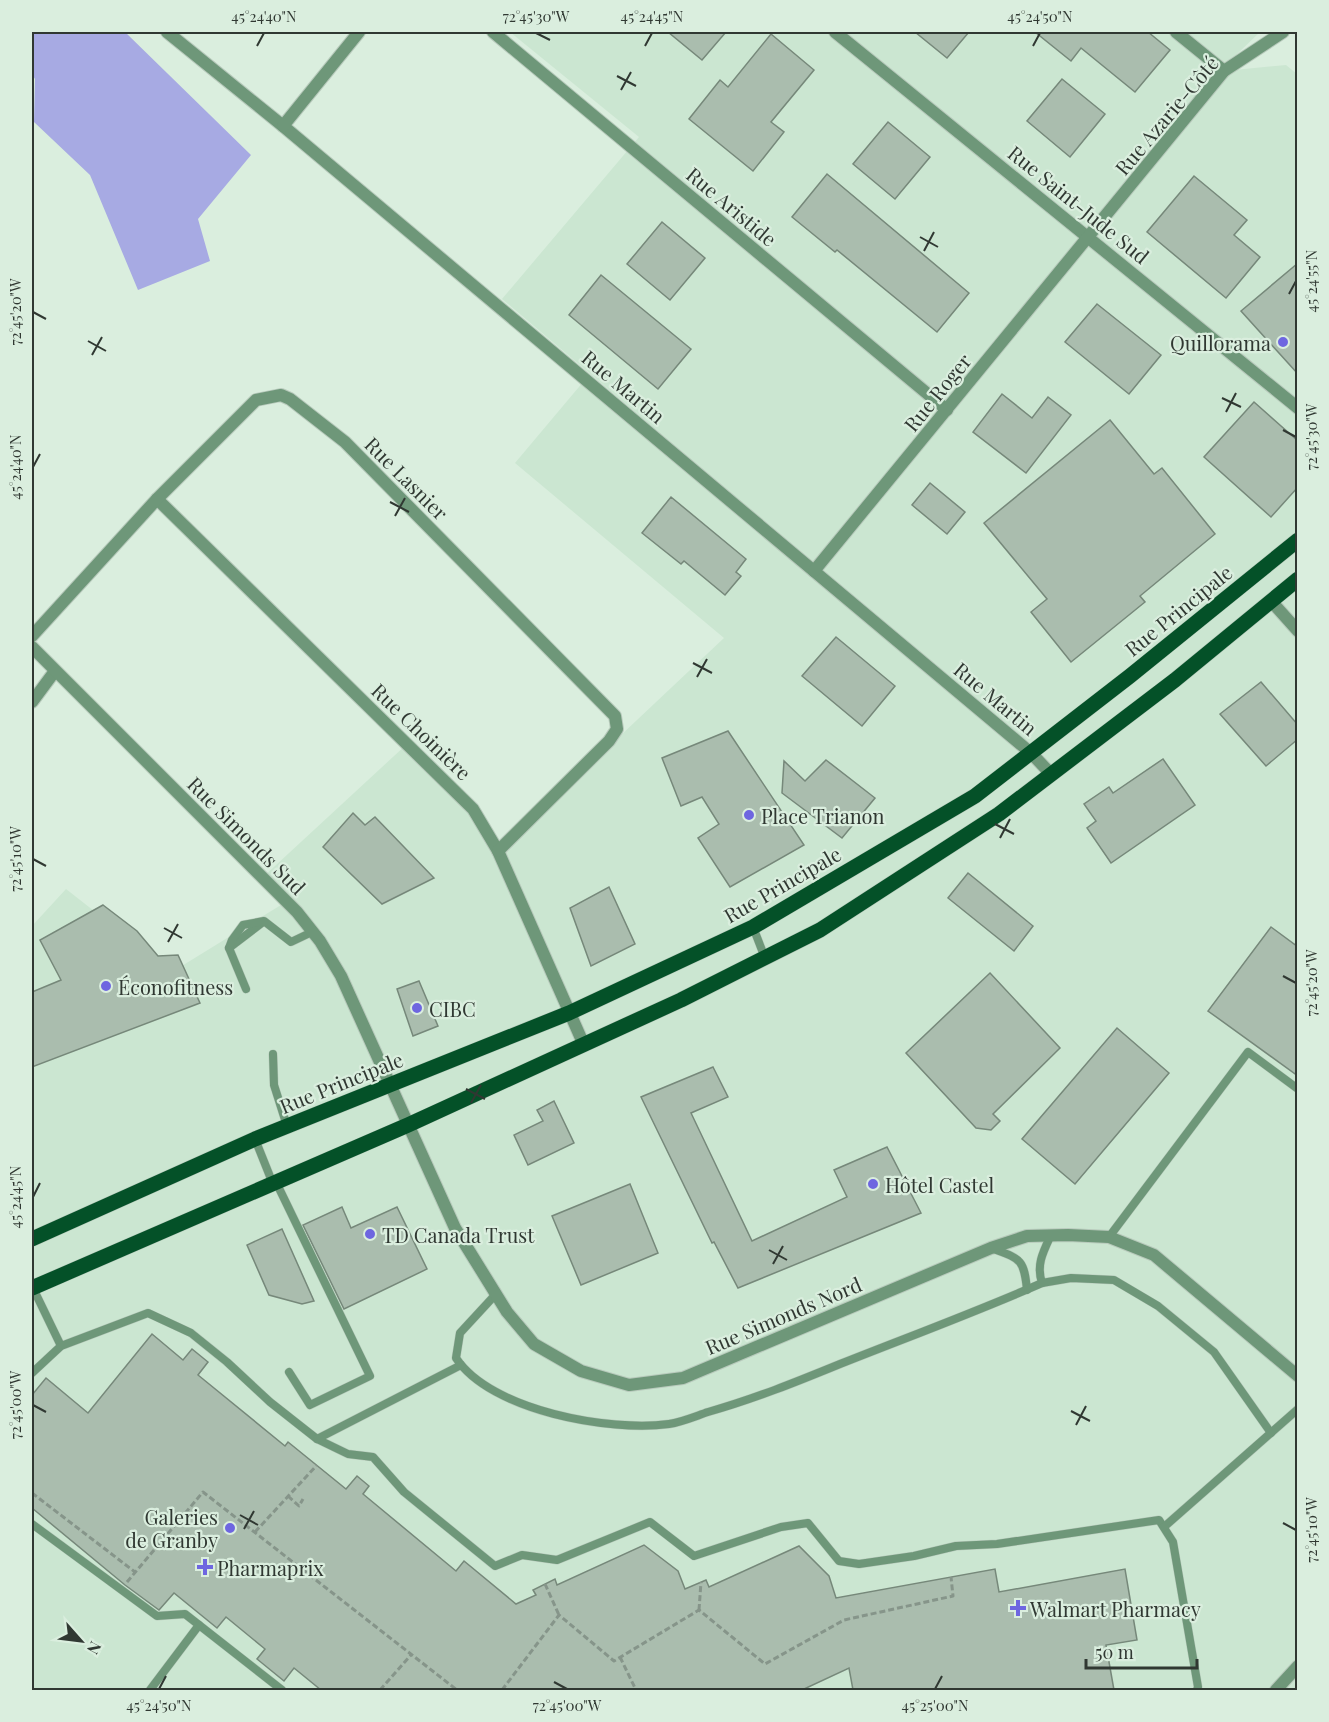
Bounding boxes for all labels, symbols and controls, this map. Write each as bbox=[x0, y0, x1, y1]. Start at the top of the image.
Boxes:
text: 45°24'40"N bbox=[231, 6, 297, 26]
text: 72°45'30"W bbox=[503, 6, 570, 26]
text: 45°24'45"N bbox=[621, 6, 684, 26]
text: 45°24'50"N bbox=[1007, 6, 1073, 26]
street label: Rue Azarie-Côté bbox=[1108, 50, 1224, 180]
street label: Rue Saint-Jude Sud bbox=[1003, 139, 1155, 269]
street label: Rue Aristide bbox=[681, 160, 783, 252]
text: 45°24'55"N bbox=[1301, 249, 1321, 312]
text: 72°45'20"W bbox=[5, 278, 25, 346]
place label: Quillorama bbox=[1170, 329, 1271, 356]
marker: Quillorama bbox=[1276, 335, 1290, 349]
street label: Rue Martin bbox=[577, 343, 671, 429]
street label: Rue Roger bbox=[897, 347, 977, 437]
text: 72°45'30"W bbox=[1301, 403, 1321, 470]
street label: Rue Lasnier bbox=[360, 431, 454, 525]
text: 45°24'40"N bbox=[5, 434, 25, 500]
street label: Rue Principale bbox=[1119, 558, 1237, 662]
street label: Rue Martin bbox=[949, 655, 1043, 741]
street label: Rue Choinière bbox=[366, 677, 478, 785]
street label: Rue Simonds Sud bbox=[182, 770, 312, 900]
place label: Place Trianon bbox=[761, 802, 885, 829]
marker: Place Trianon bbox=[742, 808, 756, 822]
text: 72°45'10"W bbox=[5, 826, 25, 892]
street label: Rue Principale bbox=[719, 840, 845, 928]
text: 72°45'20"W bbox=[1301, 949, 1321, 1017]
place label: Éconofitness bbox=[118, 973, 233, 1000]
marker: Éconofitness bbox=[99, 979, 113, 993]
place label: CIBC bbox=[429, 995, 476, 1022]
marker: CIBC bbox=[410, 1001, 424, 1015]
street label: Rue Principale bbox=[275, 1045, 407, 1119]
text: 45°24'45"N bbox=[5, 1165, 25, 1228]
place label: Hôtel Castel bbox=[885, 1171, 994, 1198]
marker: Hôtel Castel bbox=[866, 1177, 880, 1191]
place label: TD Canada Trust bbox=[382, 1221, 535, 1248]
marker: TD Canada Trust bbox=[363, 1227, 377, 1241]
street label: Rue Simonds Nord bbox=[701, 1270, 866, 1360]
text: 72°45'00"W bbox=[5, 1370, 25, 1439]
text: 72°45'10"W bbox=[1301, 1497, 1321, 1563]
place label: Galeries de Granby bbox=[125, 1503, 218, 1553]
marker: Galeries de Granby bbox=[223, 1521, 237, 1535]
place label: Pharmaprix bbox=[217, 1554, 324, 1581]
marker: Pharmaprix bbox=[198, 1560, 212, 1574]
place label: Walmart Pharmacy bbox=[1029, 1595, 1201, 1622]
marker: Walmart Pharmacy bbox=[1011, 1601, 1025, 1615]
north arrow bbox=[51, 1611, 111, 1671]
scale bar bbox=[1086, 1632, 1197, 1670]
text: N bbox=[82, 1638, 107, 1659]
text: 50 m bbox=[1095, 1640, 1134, 1664]
text: 45°24'50"N bbox=[126, 1695, 192, 1715]
text: 72°45'00"W bbox=[533, 1695, 602, 1715]
text: 45°25'00"N bbox=[901, 1695, 969, 1715]

